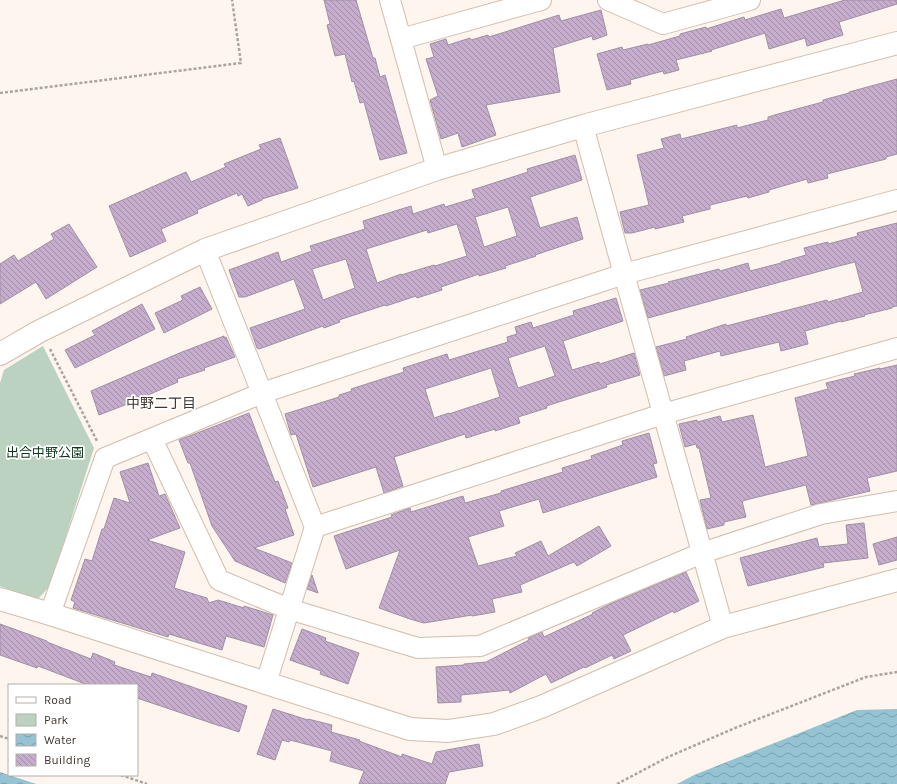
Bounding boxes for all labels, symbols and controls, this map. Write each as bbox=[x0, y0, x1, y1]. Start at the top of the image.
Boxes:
district label: 中野二丁目 bbox=[126, 395, 196, 412]
park label: 出合中野公園 bbox=[6, 445, 84, 460]
legend bbox=[8, 684, 138, 776]
text: Road bbox=[44, 693, 72, 707]
text: Park bbox=[44, 713, 69, 727]
text: Water bbox=[44, 733, 77, 747]
text: Building bbox=[44, 753, 91, 767]

